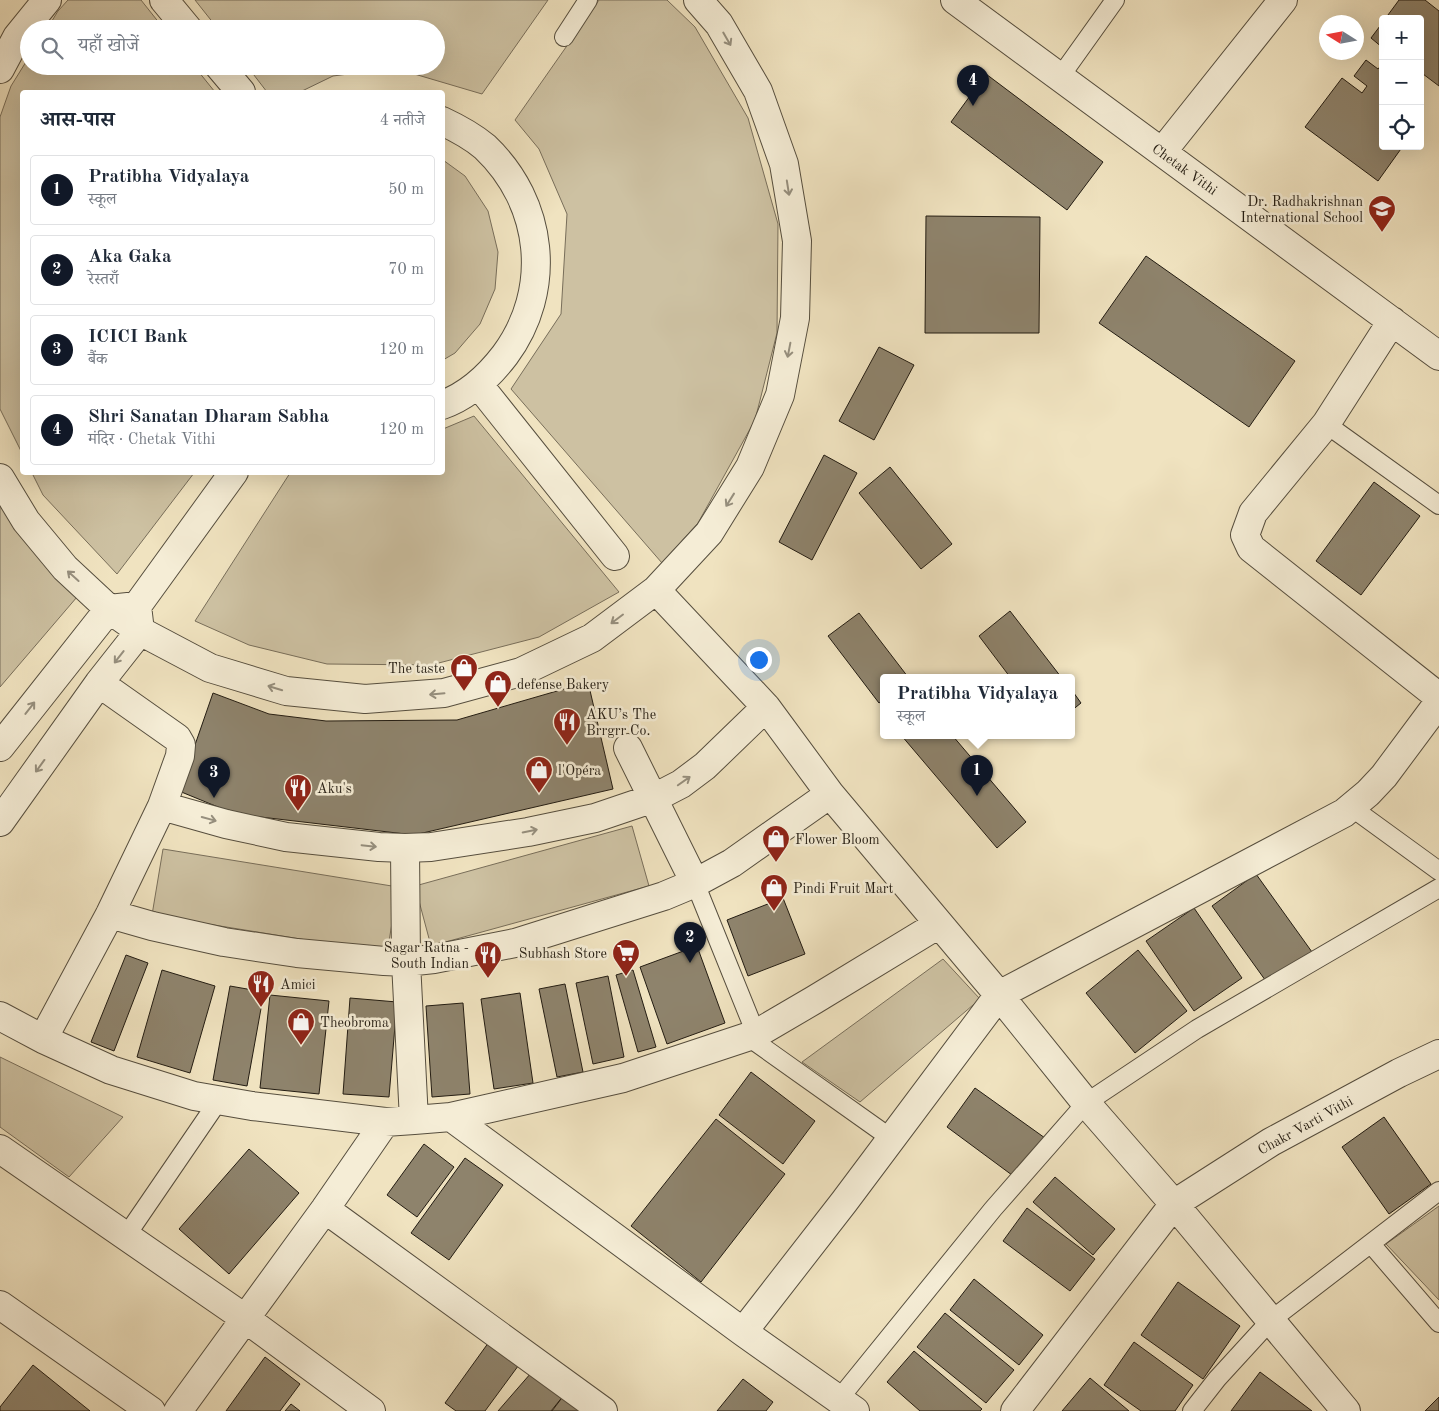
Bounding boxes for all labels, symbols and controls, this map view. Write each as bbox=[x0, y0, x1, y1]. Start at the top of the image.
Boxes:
north arrow bbox=[1319, 15, 1364, 60]
map controls bbox=[1379, 15, 1424, 150]
button: + bbox=[1379, 15, 1424, 60]
search box bbox=[20, 20, 445, 75]
one-way arrow bbox=[723, 31, 733, 46]
icon: search bbox=[38, 34, 66, 62]
text: यहाँ खोजें bbox=[78, 37, 139, 56]
button: − bbox=[1379, 60, 1424, 105]
pin: 4 bbox=[957, 65, 989, 106]
button: locate bbox=[1379, 105, 1424, 150]
text: आस-पास bbox=[40, 110, 115, 131]
text: 4 नतीजे bbox=[380, 113, 425, 129]
street label: Chetak Vithi bbox=[1149, 142, 1220, 198]
text: Pratibha Vidyalaya bbox=[88, 168, 249, 187]
one-way arrow bbox=[783, 180, 793, 196]
text: 1 bbox=[52, 182, 62, 198]
text: 50 m bbox=[388, 182, 424, 198]
text: स्कूल bbox=[88, 192, 117, 208]
school or university icon: Dr. Radhakrishnan International School bbox=[1367, 194, 1397, 233]
place label: Dr. Radhakrishnan International School bbox=[1241, 195, 1363, 225]
text: Aka Gaka bbox=[88, 248, 172, 267]
text: 2 bbox=[52, 262, 62, 278]
text: 70 m bbox=[388, 262, 424, 278]
text: रेस्तराँ bbox=[88, 272, 119, 288]
text: ICICI Bank bbox=[88, 328, 188, 347]
one-way arrow bbox=[783, 341, 793, 357]
text: 3 bbox=[52, 342, 62, 358]
text: 120 m bbox=[379, 342, 424, 358]
text: बैंक bbox=[88, 352, 108, 368]
text: Shri Sanatan Dharam Sabha bbox=[88, 408, 329, 427]
text: 4 bbox=[52, 422, 62, 438]
text: 120 m bbox=[379, 422, 424, 438]
text: मंदिर · Chetak Vithi bbox=[88, 432, 215, 448]
one-way arrow bbox=[725, 492, 735, 506]
one-way arrow bbox=[67, 570, 80, 582]
one-way arrow bbox=[610, 614, 624, 624]
your location bbox=[746, 647, 772, 673]
one-way arrow bbox=[114, 650, 125, 663]
shop icon: The taste bbox=[449, 653, 479, 692]
place label: The taste bbox=[388, 662, 445, 676]
shop icon: defense Bakery bbox=[483, 669, 513, 708]
popup bbox=[880, 674, 1075, 739]
place label: defense Bakery bbox=[517, 678, 610, 692]
one-way arrow bbox=[268, 682, 284, 692]
text: Pratibha Vidyalaya bbox=[897, 685, 1058, 704]
one-way arrow bbox=[429, 689, 445, 699]
one-way arrow bbox=[25, 702, 36, 715]
restaurant icon: AKU’s The Brrgrr Co. bbox=[552, 707, 582, 746]
place label: AKU’s The Brrgrr Co. bbox=[586, 708, 656, 738]
text: स्कूल bbox=[897, 709, 925, 725]
shop icon: l'Opéra bbox=[524, 755, 554, 794]
pin: 1 bbox=[961, 755, 993, 796]
pin: 3 bbox=[198, 757, 230, 798]
one-way arrow bbox=[35, 759, 45, 773]
place label: l'Opéra bbox=[558, 764, 601, 778]
restaurant icon: Aku's bbox=[283, 773, 313, 812]
one-way arrow bbox=[677, 776, 691, 786]
place label: Aku's bbox=[317, 782, 352, 796]
one-way arrow bbox=[201, 815, 217, 824]
shop icon: Flower Bloom bbox=[761, 824, 791, 863]
one-way arrow bbox=[522, 826, 538, 836]
place label: Flower Bloom bbox=[795, 833, 880, 847]
one-way arrow bbox=[361, 841, 377, 851]
shop icon: Pindi Fruit Mart bbox=[759, 873, 789, 912]
place label: Pindi Fruit Mart bbox=[793, 882, 894, 896]
pin: 2 bbox=[674, 922, 706, 963]
supermarket icon: Subhash Store bbox=[611, 938, 641, 977]
restaurant icon: Sagar Ratna - South Indian bbox=[473, 940, 503, 979]
place label: Sagar Ratna - South Indian bbox=[384, 941, 469, 971]
place label: Subhash Store bbox=[519, 947, 607, 961]
restaurant icon: Amici bbox=[246, 969, 276, 1008]
place label: Amici bbox=[280, 978, 316, 992]
shop icon: Theobroma bbox=[286, 1007, 316, 1046]
place label: Theobroma bbox=[320, 1016, 389, 1030]
street label: Chakr Varti Vithi bbox=[1256, 1094, 1355, 1158]

